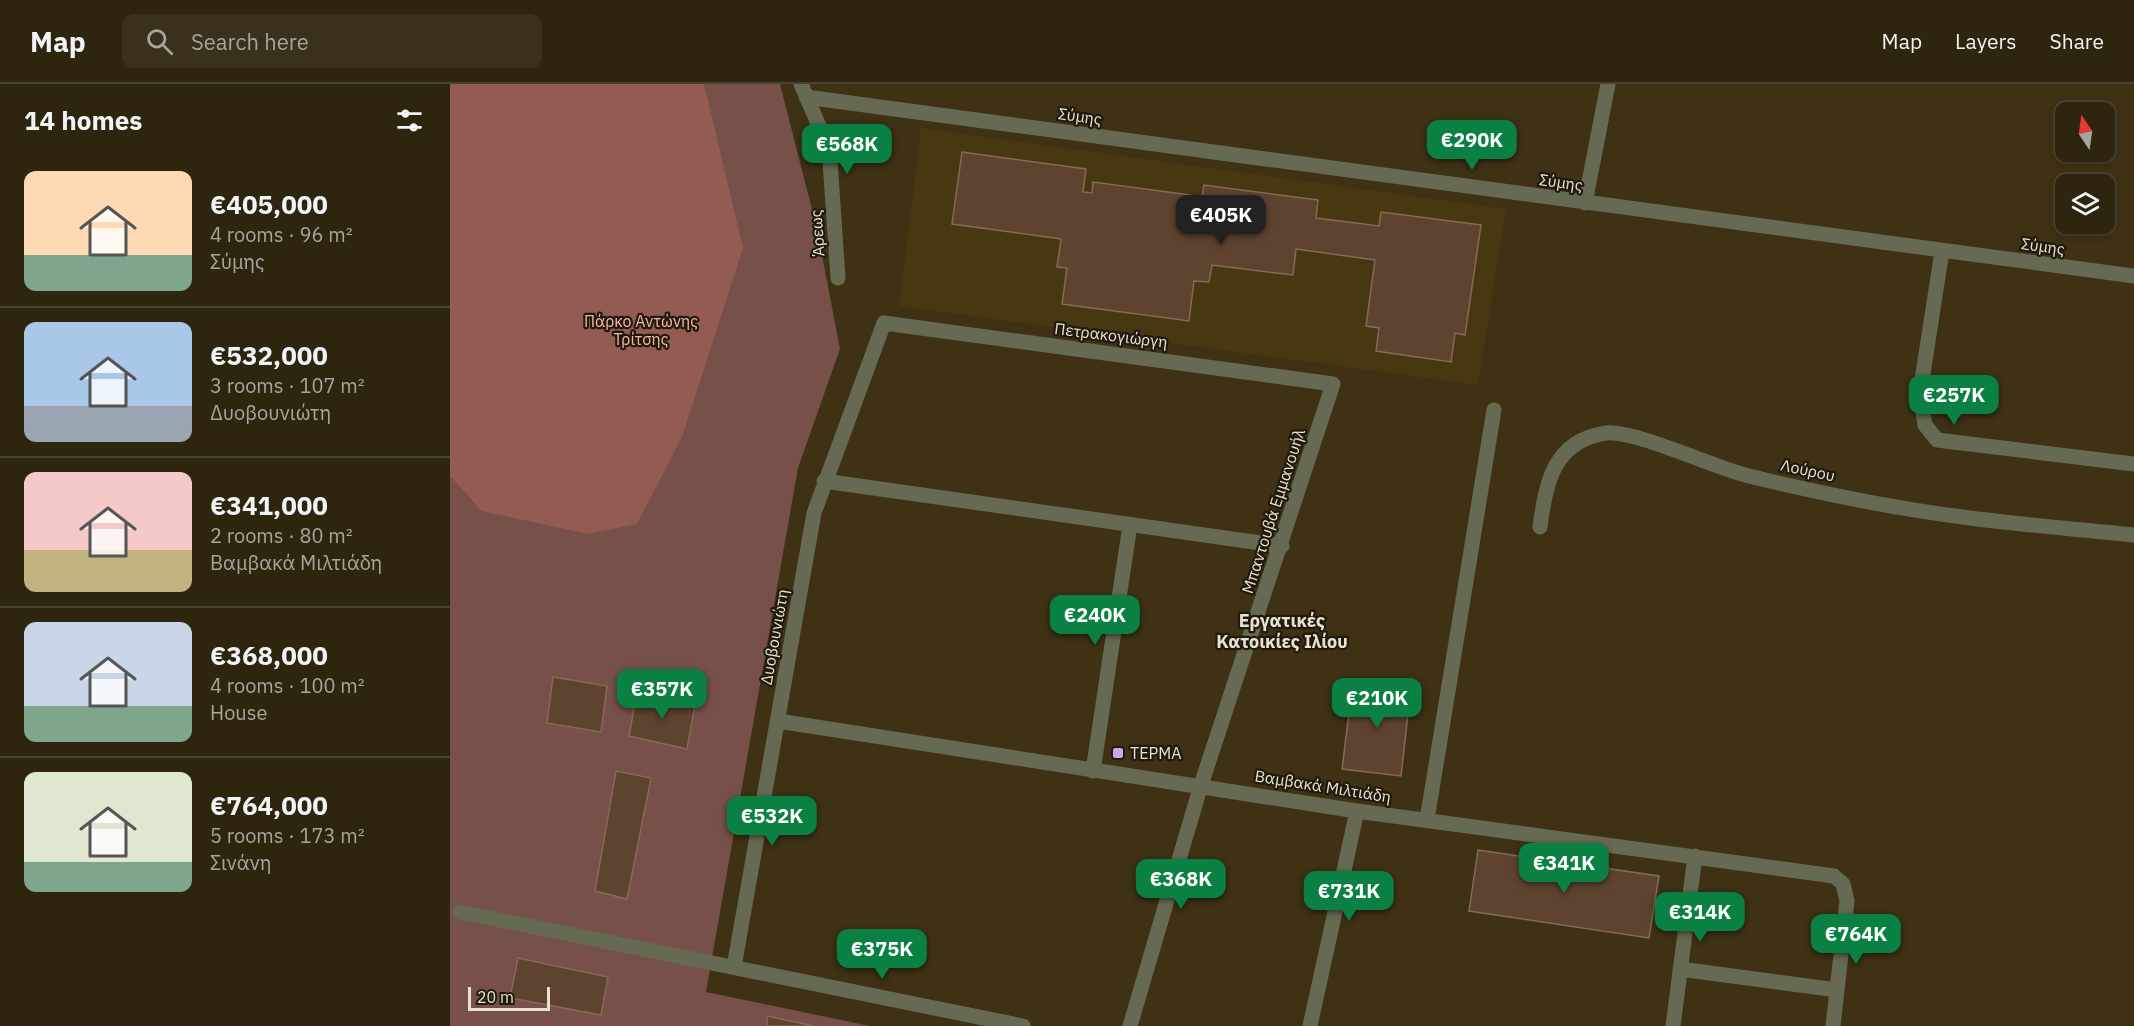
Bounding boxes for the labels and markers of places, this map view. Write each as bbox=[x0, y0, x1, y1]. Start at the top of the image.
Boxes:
pin: €290K bbox=[1430, 120, 1514, 171]
pin: €568K bbox=[805, 124, 889, 175]
pin: €405K bbox=[1179, 195, 1263, 246]
pin: €257K bbox=[1912, 375, 1996, 426]
pin: €240K bbox=[1053, 595, 1137, 646]
pin: €357K bbox=[620, 669, 704, 720]
pin: €210K bbox=[1335, 678, 1419, 729]
place label: ΤΕΡΜΑ bbox=[1130, 743, 1181, 763]
marker: ΤΕΡΜΑ bbox=[1111, 746, 1125, 760]
pin: €532K bbox=[730, 796, 814, 847]
pin: €341K bbox=[1522, 843, 1606, 894]
pin: €368K bbox=[1139, 859, 1223, 910]
pin: €731K bbox=[1307, 871, 1391, 922]
pin: €314K bbox=[1658, 892, 1742, 943]
pin: €764K bbox=[1814, 914, 1898, 965]
pin: €375K bbox=[840, 929, 924, 980]

